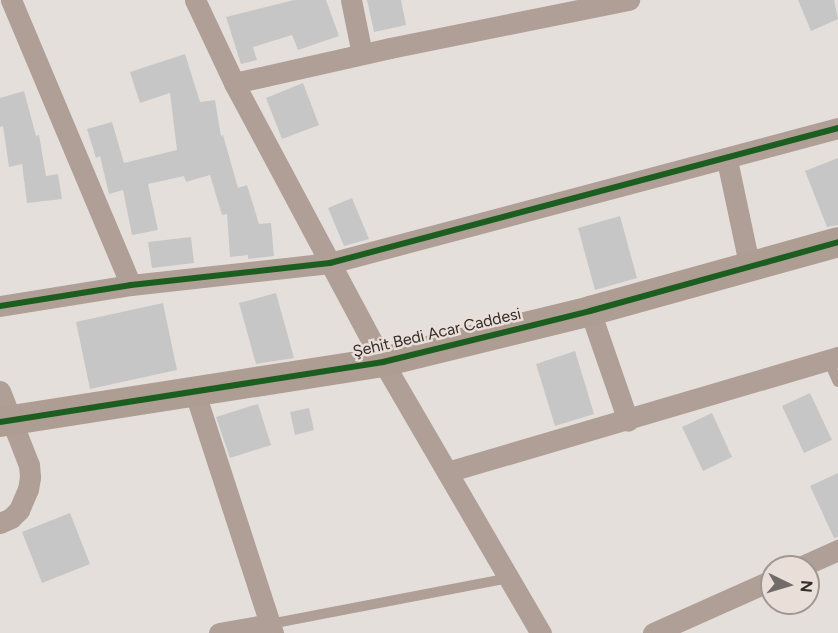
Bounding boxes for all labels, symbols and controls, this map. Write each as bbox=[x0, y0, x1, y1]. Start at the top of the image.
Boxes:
street label: Şehit Bedi Acar Caddesi bbox=[351, 304, 523, 362]
north arrow bbox=[760, 555, 820, 615]
text: N bbox=[796, 579, 816, 593]

